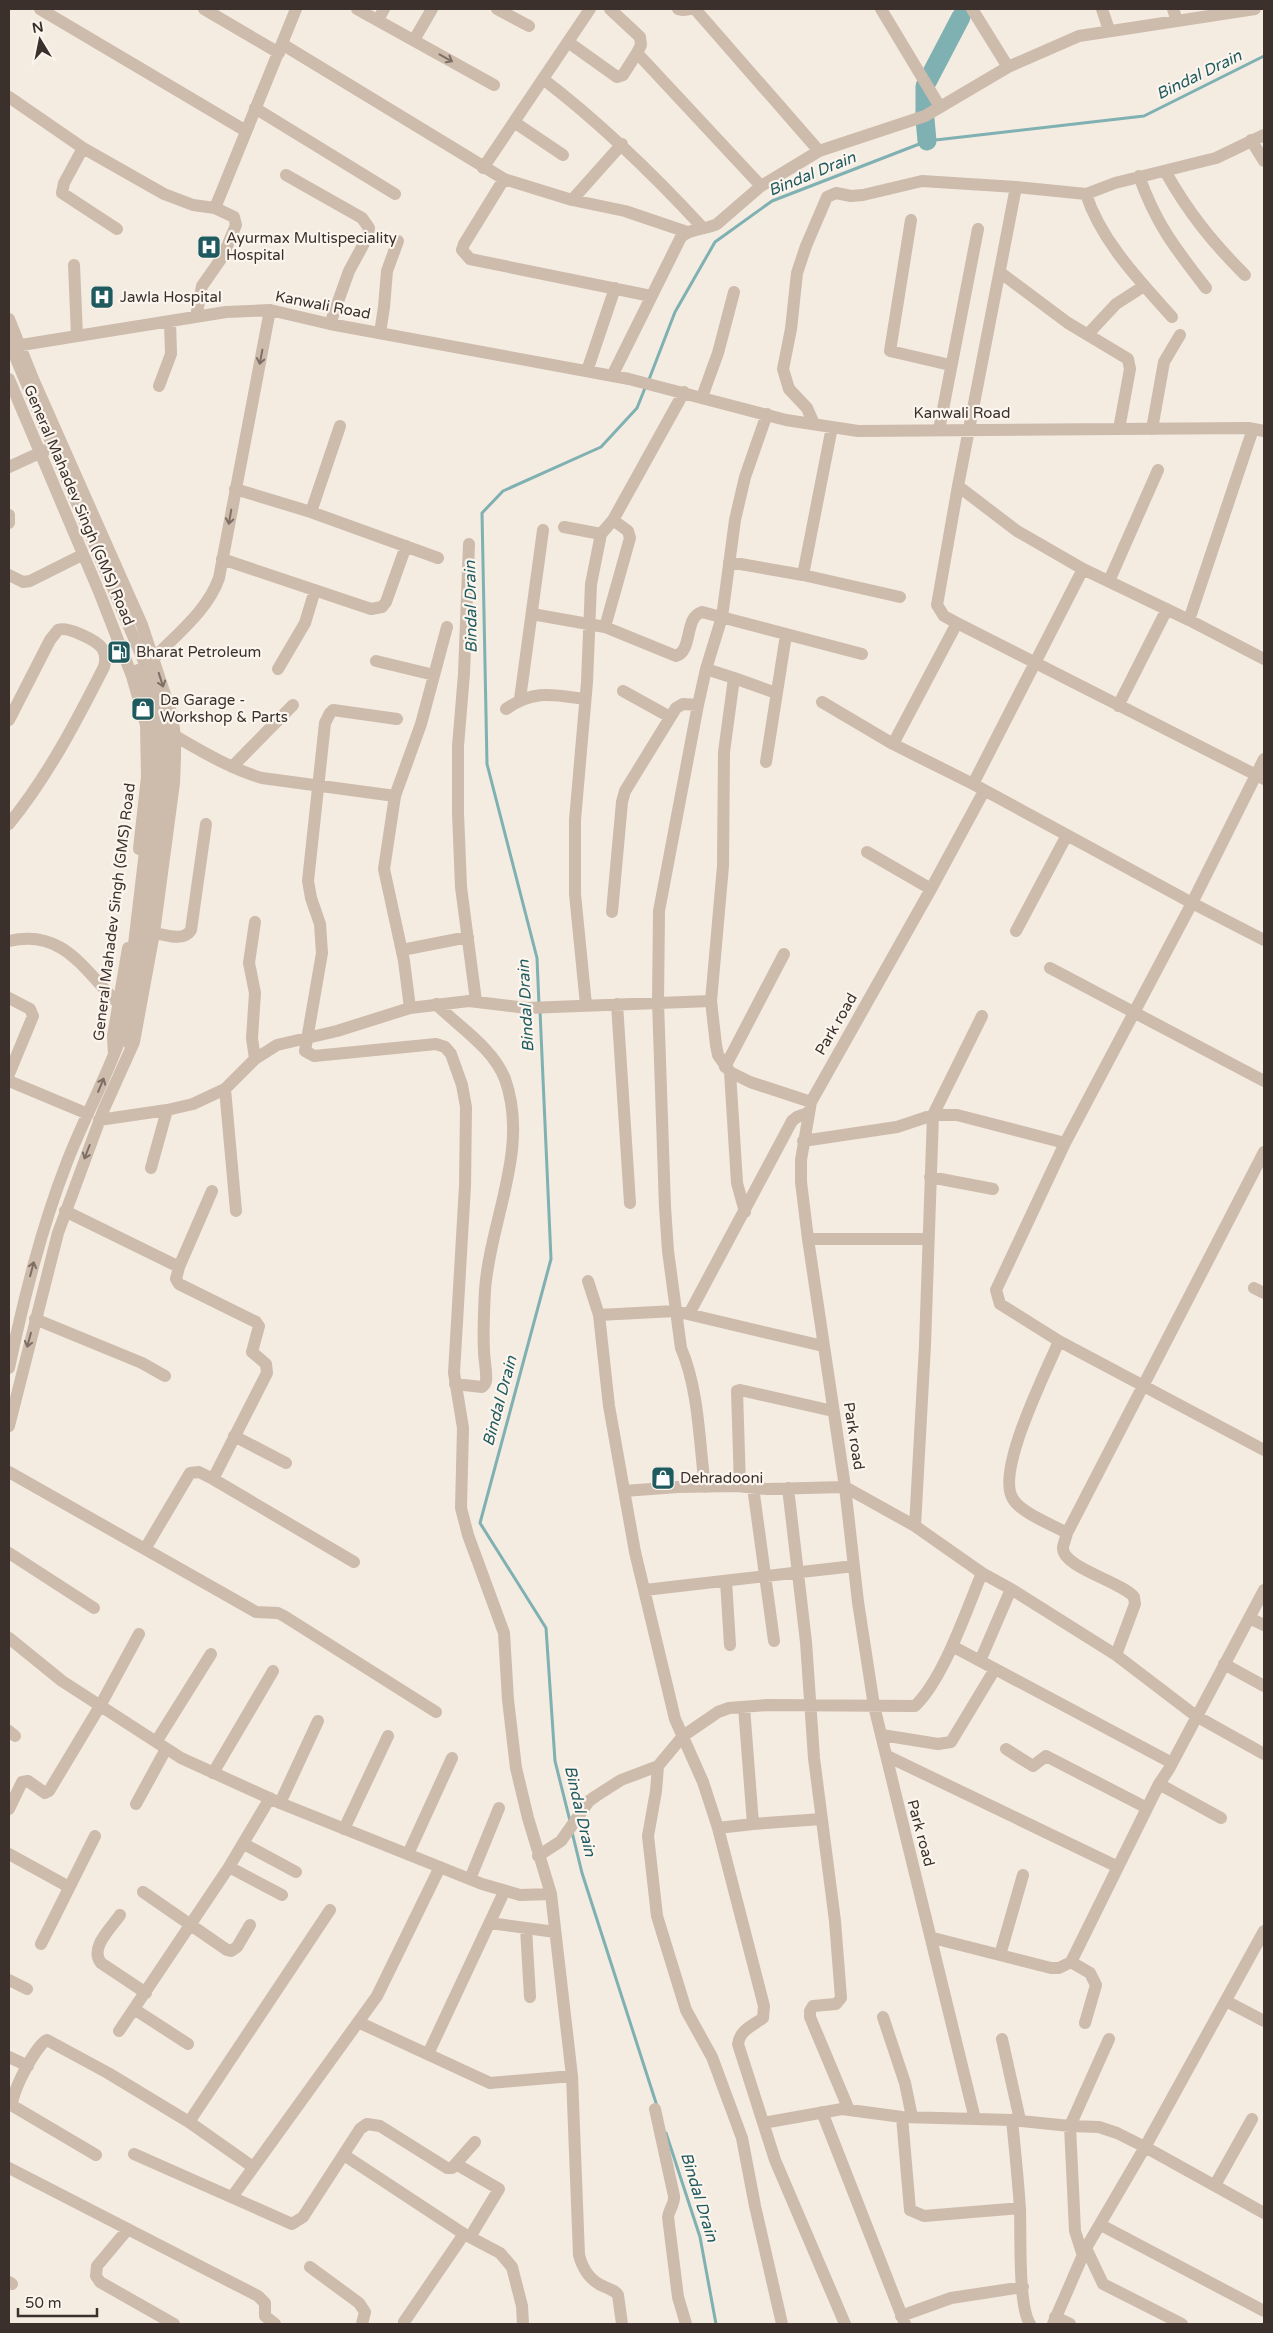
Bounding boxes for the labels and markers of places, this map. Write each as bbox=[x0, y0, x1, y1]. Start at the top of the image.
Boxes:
place label: Ayurmax Multispeciality Hospital bbox=[226, 229, 397, 264]
hospital icon: Ayurmax Multispeciality Hospital bbox=[196, 234, 222, 260]
hospital icon: Jawla Hospital bbox=[89, 284, 115, 310]
place label: Jawla Hospital bbox=[120, 288, 222, 306]
fuel station icon: Bharat Petroleum bbox=[106, 639, 132, 665]
place label: Bharat Petroleum bbox=[136, 643, 261, 661]
place label: Da Garage - Workshop & Parts bbox=[160, 691, 288, 726]
shop icon: Da Garage - Workshop & Parts bbox=[130, 696, 156, 722]
shop icon: Dehradooni bbox=[650, 1465, 676, 1491]
place label: Dehradooni bbox=[680, 1469, 763, 1487]

